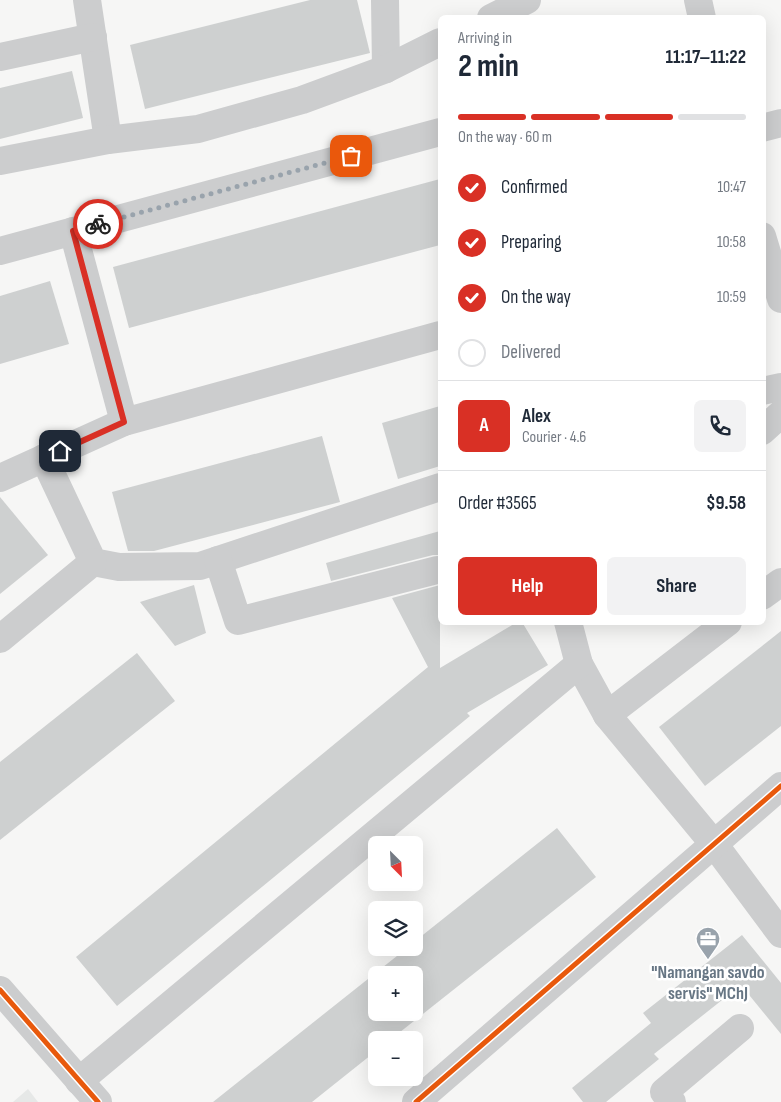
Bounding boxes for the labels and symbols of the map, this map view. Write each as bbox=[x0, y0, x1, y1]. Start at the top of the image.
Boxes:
pin bbox=[330, 135, 372, 177]
courier bbox=[73, 199, 123, 249]
pin bbox=[39, 430, 81, 472]
north arrow bbox=[368, 836, 422, 891]
office icon: "Namangan savdo servis" MChJ bbox=[695, 926, 721, 960]
place label: "Namangan savdo servis" MChJ bbox=[651, 962, 765, 1004]

